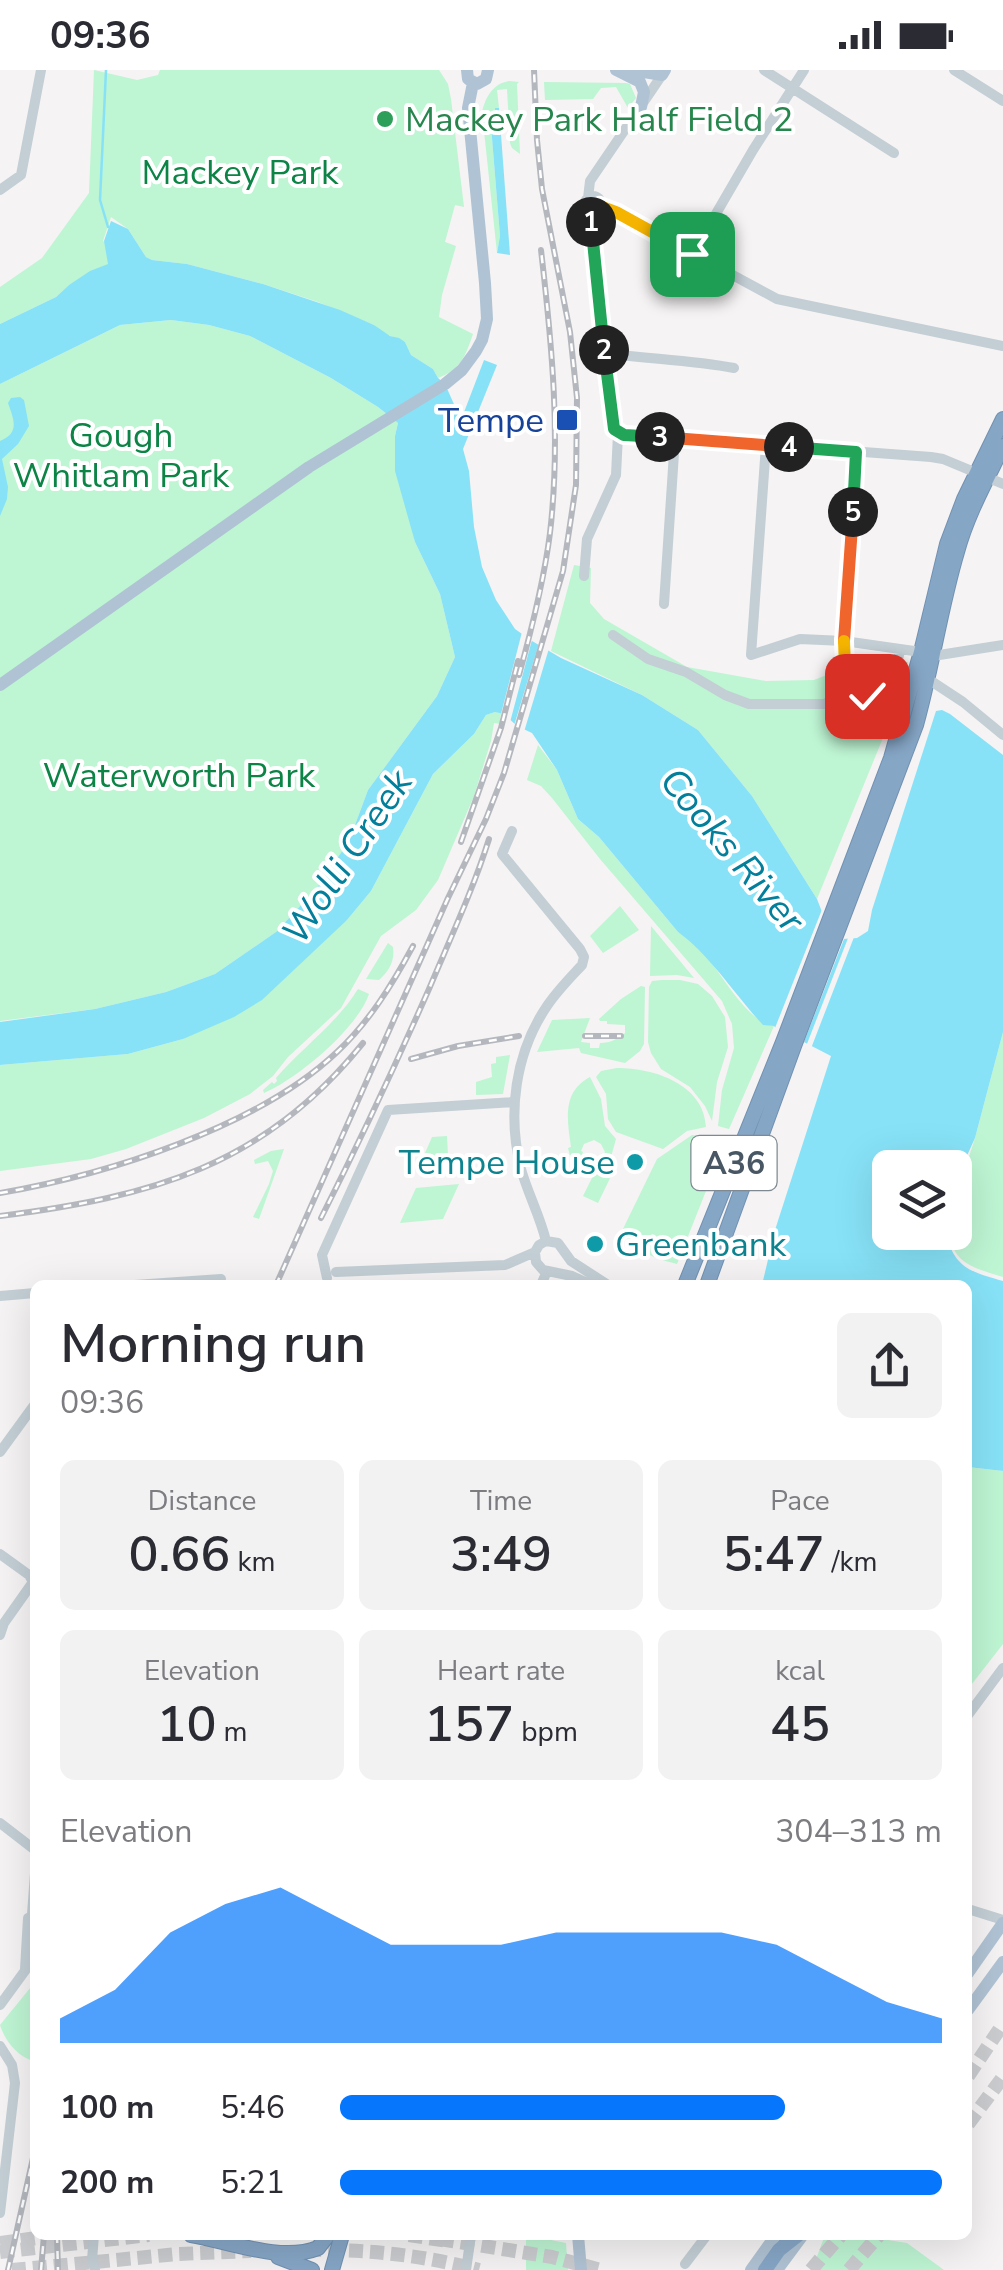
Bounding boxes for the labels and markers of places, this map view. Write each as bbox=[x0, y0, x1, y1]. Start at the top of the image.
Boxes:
place label: Mackey Park Half Field 2 bbox=[405, 96, 793, 143]
marker: Mackey Park Half Field 2 bbox=[374, 108, 396, 130]
pin: 1 bbox=[566, 197, 616, 247]
pin bbox=[650, 212, 735, 297]
pin: 2 bbox=[579, 325, 629, 375]
place label: Tempe bbox=[438, 397, 544, 444]
marker: Tempe bbox=[554, 407, 580, 433]
pin: 3 bbox=[635, 412, 685, 462]
pin: 4 bbox=[764, 422, 814, 472]
pin: 5 bbox=[828, 487, 878, 537]
pin bbox=[825, 654, 910, 739]
place label: Tempe House bbox=[399, 1139, 615, 1186]
marker: Tempe House bbox=[624, 1151, 646, 1173]
place label: Greenbank bbox=[615, 1221, 787, 1268]
marker: Greenbank bbox=[584, 1233, 606, 1255]

